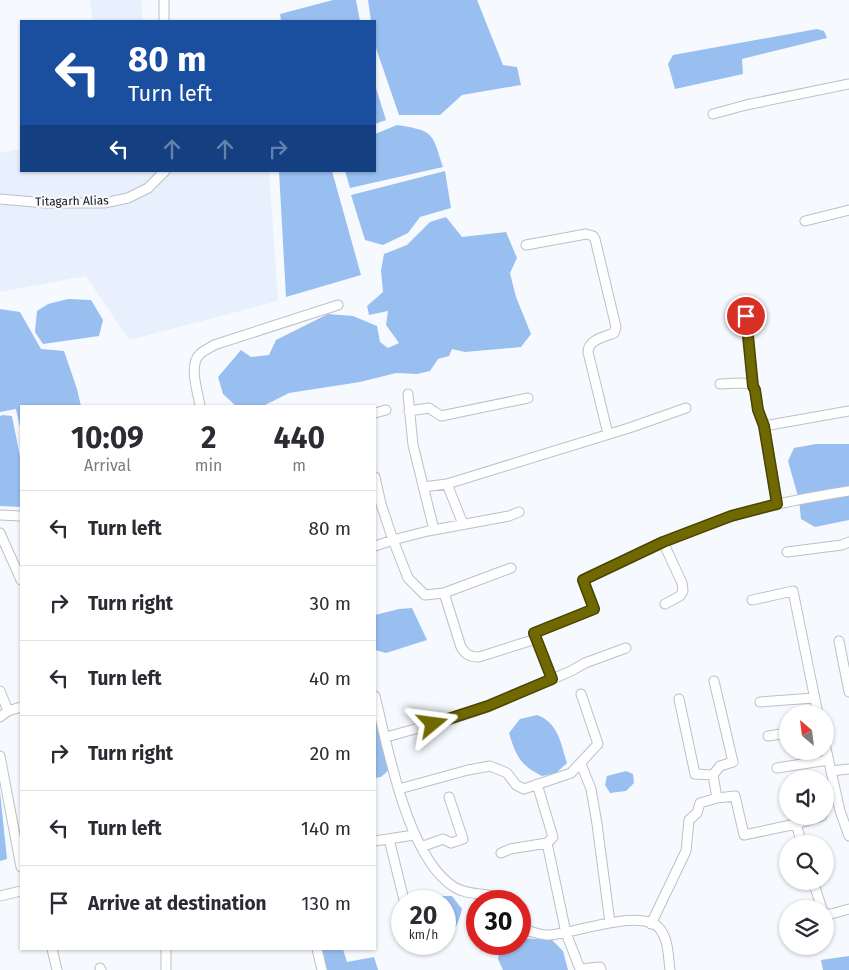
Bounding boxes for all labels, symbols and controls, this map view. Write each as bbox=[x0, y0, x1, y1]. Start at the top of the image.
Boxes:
text: 80 m bbox=[128, 38, 207, 80]
icon: left bbox=[45, 40, 110, 105]
text: Turn left bbox=[128, 80, 212, 107]
icon: left bbox=[105, 135, 133, 163]
icon: ahead bbox=[158, 135, 186, 163]
icon: ahead bbox=[211, 135, 239, 163]
icon: right bbox=[264, 135, 292, 163]
street label: Titagarh Alias bbox=[35, 193, 109, 209]
pin bbox=[725, 295, 767, 337]
icon: arrive bbox=[732, 302, 760, 330]
text: 10:09 bbox=[71, 420, 144, 456]
text: 2 bbox=[201, 420, 216, 456]
text: 440 bbox=[273, 420, 325, 456]
text: Arrival bbox=[84, 456, 131, 475]
text: min bbox=[195, 456, 222, 475]
text: m bbox=[292, 456, 306, 475]
icon: left bbox=[45, 514, 73, 542]
text: Turn left bbox=[88, 517, 162, 540]
text: 80 m bbox=[309, 517, 351, 540]
icon: right bbox=[45, 589, 73, 617]
text: Turn right bbox=[88, 592, 173, 615]
text: 30 m bbox=[310, 592, 351, 615]
icon: left bbox=[45, 664, 73, 692]
text: Turn left bbox=[88, 667, 162, 690]
text: 40 m bbox=[309, 667, 351, 690]
position arrow bbox=[406, 697, 458, 749]
north arrow bbox=[779, 705, 834, 760]
map controls bbox=[779, 705, 834, 955]
icon: right bbox=[45, 739, 73, 767]
text: Turn right bbox=[88, 742, 173, 765]
text: 20 m bbox=[310, 742, 351, 765]
button: sound bbox=[779, 770, 834, 825]
icon: left bbox=[45, 814, 73, 842]
text: Turn left bbox=[88, 817, 162, 840]
text: 140 m bbox=[301, 817, 351, 840]
button: search bbox=[779, 835, 834, 890]
icon: arrive bbox=[45, 889, 73, 917]
speed limit sign: 30 bbox=[466, 890, 531, 955]
text: Arrive at destination bbox=[88, 892, 267, 915]
text: 130 m bbox=[301, 892, 351, 915]
button: layers bbox=[779, 900, 834, 955]
text: 20 bbox=[410, 901, 437, 931]
text: km/h bbox=[409, 928, 438, 942]

